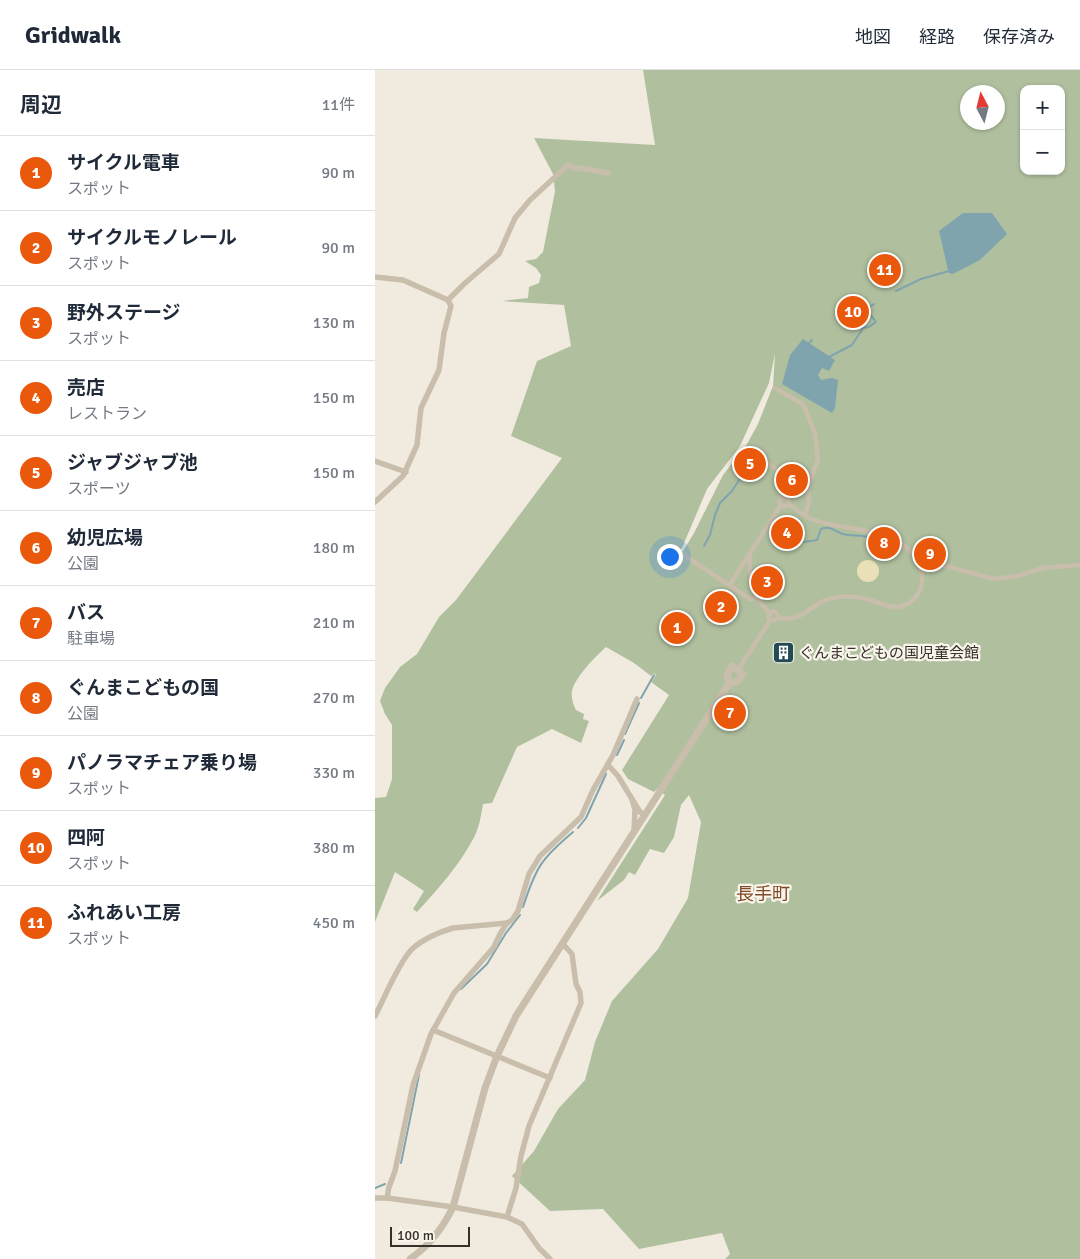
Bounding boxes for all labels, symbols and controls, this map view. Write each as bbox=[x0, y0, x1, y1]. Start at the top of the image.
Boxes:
text: Gridwalk bbox=[25, 20, 121, 50]
text: 地図 bbox=[855, 26, 891, 48]
text: 経路 bbox=[919, 26, 955, 48]
text: 保存済み bbox=[983, 26, 1055, 48]
north arrow bbox=[960, 85, 1005, 130]
map controls bbox=[1020, 85, 1065, 175]
button: + bbox=[1020, 85, 1065, 130]
text: 周辺 bbox=[20, 92, 62, 118]
text: 11件 bbox=[322, 95, 355, 115]
button: − bbox=[1020, 130, 1065, 175]
text: サイクル電車 bbox=[67, 151, 180, 175]
text: 1 bbox=[32, 163, 40, 183]
text: 90 m bbox=[321, 163, 355, 183]
text: スポット bbox=[67, 179, 131, 199]
text: サイクルモノレール bbox=[67, 226, 237, 250]
text: 2 bbox=[32, 238, 40, 258]
text: 90 m bbox=[321, 238, 355, 258]
pin: 11 bbox=[869, 251, 901, 289]
text: スポット bbox=[67, 254, 131, 274]
pin: 10 bbox=[837, 293, 869, 331]
text: 野外ステージ bbox=[67, 301, 181, 325]
text: 3 bbox=[32, 313, 40, 333]
text: 130 m bbox=[313, 313, 355, 333]
text: スポット bbox=[67, 329, 131, 349]
text: 売店 bbox=[67, 376, 105, 400]
text: 4 bbox=[32, 388, 40, 408]
text: 150 m bbox=[313, 388, 355, 408]
text: レストラン bbox=[67, 404, 147, 424]
pin: 5 bbox=[734, 445, 766, 483]
text: ジャブジャブ池 bbox=[67, 451, 198, 475]
pin: 6 bbox=[776, 461, 808, 499]
text: 5 bbox=[32, 463, 40, 483]
text: 150 m bbox=[313, 463, 355, 483]
text: スポーツ bbox=[67, 479, 131, 499]
pin: 4 bbox=[771, 514, 803, 552]
pin: 8 bbox=[868, 524, 900, 562]
text: 幼児広場 bbox=[67, 526, 143, 550]
pin: 9 bbox=[914, 535, 946, 573]
text: 6 bbox=[32, 538, 40, 558]
text: 180 m bbox=[313, 538, 355, 558]
your location bbox=[657, 544, 683, 570]
text: 公園 bbox=[67, 554, 99, 574]
pin: 3 bbox=[751, 563, 783, 601]
pin: 2 bbox=[705, 588, 737, 626]
text: バス bbox=[67, 601, 105, 625]
pin: 1 bbox=[661, 609, 693, 647]
text: 7 bbox=[32, 613, 40, 633]
text: 210 m bbox=[313, 613, 355, 633]
text: 駐車場 bbox=[67, 629, 115, 649]
building icon: ぐんまこどもの国児童会館 bbox=[771, 641, 795, 665]
place label: ぐんまこどもの国児童会館 bbox=[799, 644, 979, 662]
text: ぐんまこどもの国 bbox=[67, 676, 219, 700]
text: 8 bbox=[32, 688, 40, 708]
text: 270 m bbox=[313, 688, 355, 708]
pin: 7 bbox=[714, 694, 746, 732]
text: 公園 bbox=[67, 704, 99, 724]
text: パノラマチェア乗り場 bbox=[67, 751, 257, 775]
text: 9 bbox=[32, 763, 40, 783]
text: 330 m bbox=[313, 763, 355, 783]
text: スポット bbox=[67, 779, 131, 799]
text: 四阿 bbox=[67, 826, 105, 850]
text: 10 bbox=[27, 838, 45, 858]
text: 380 m bbox=[313, 838, 355, 858]
text: スポット bbox=[67, 854, 131, 874]
district label: 長手町 bbox=[736, 883, 790, 905]
text: ふれあい工房 bbox=[67, 901, 181, 925]
text: 11 bbox=[27, 913, 45, 933]
text: 450 m bbox=[313, 913, 355, 933]
text: スポット bbox=[67, 929, 131, 949]
scale bar bbox=[390, 1224, 470, 1247]
text: 100 m bbox=[397, 1227, 434, 1244]

